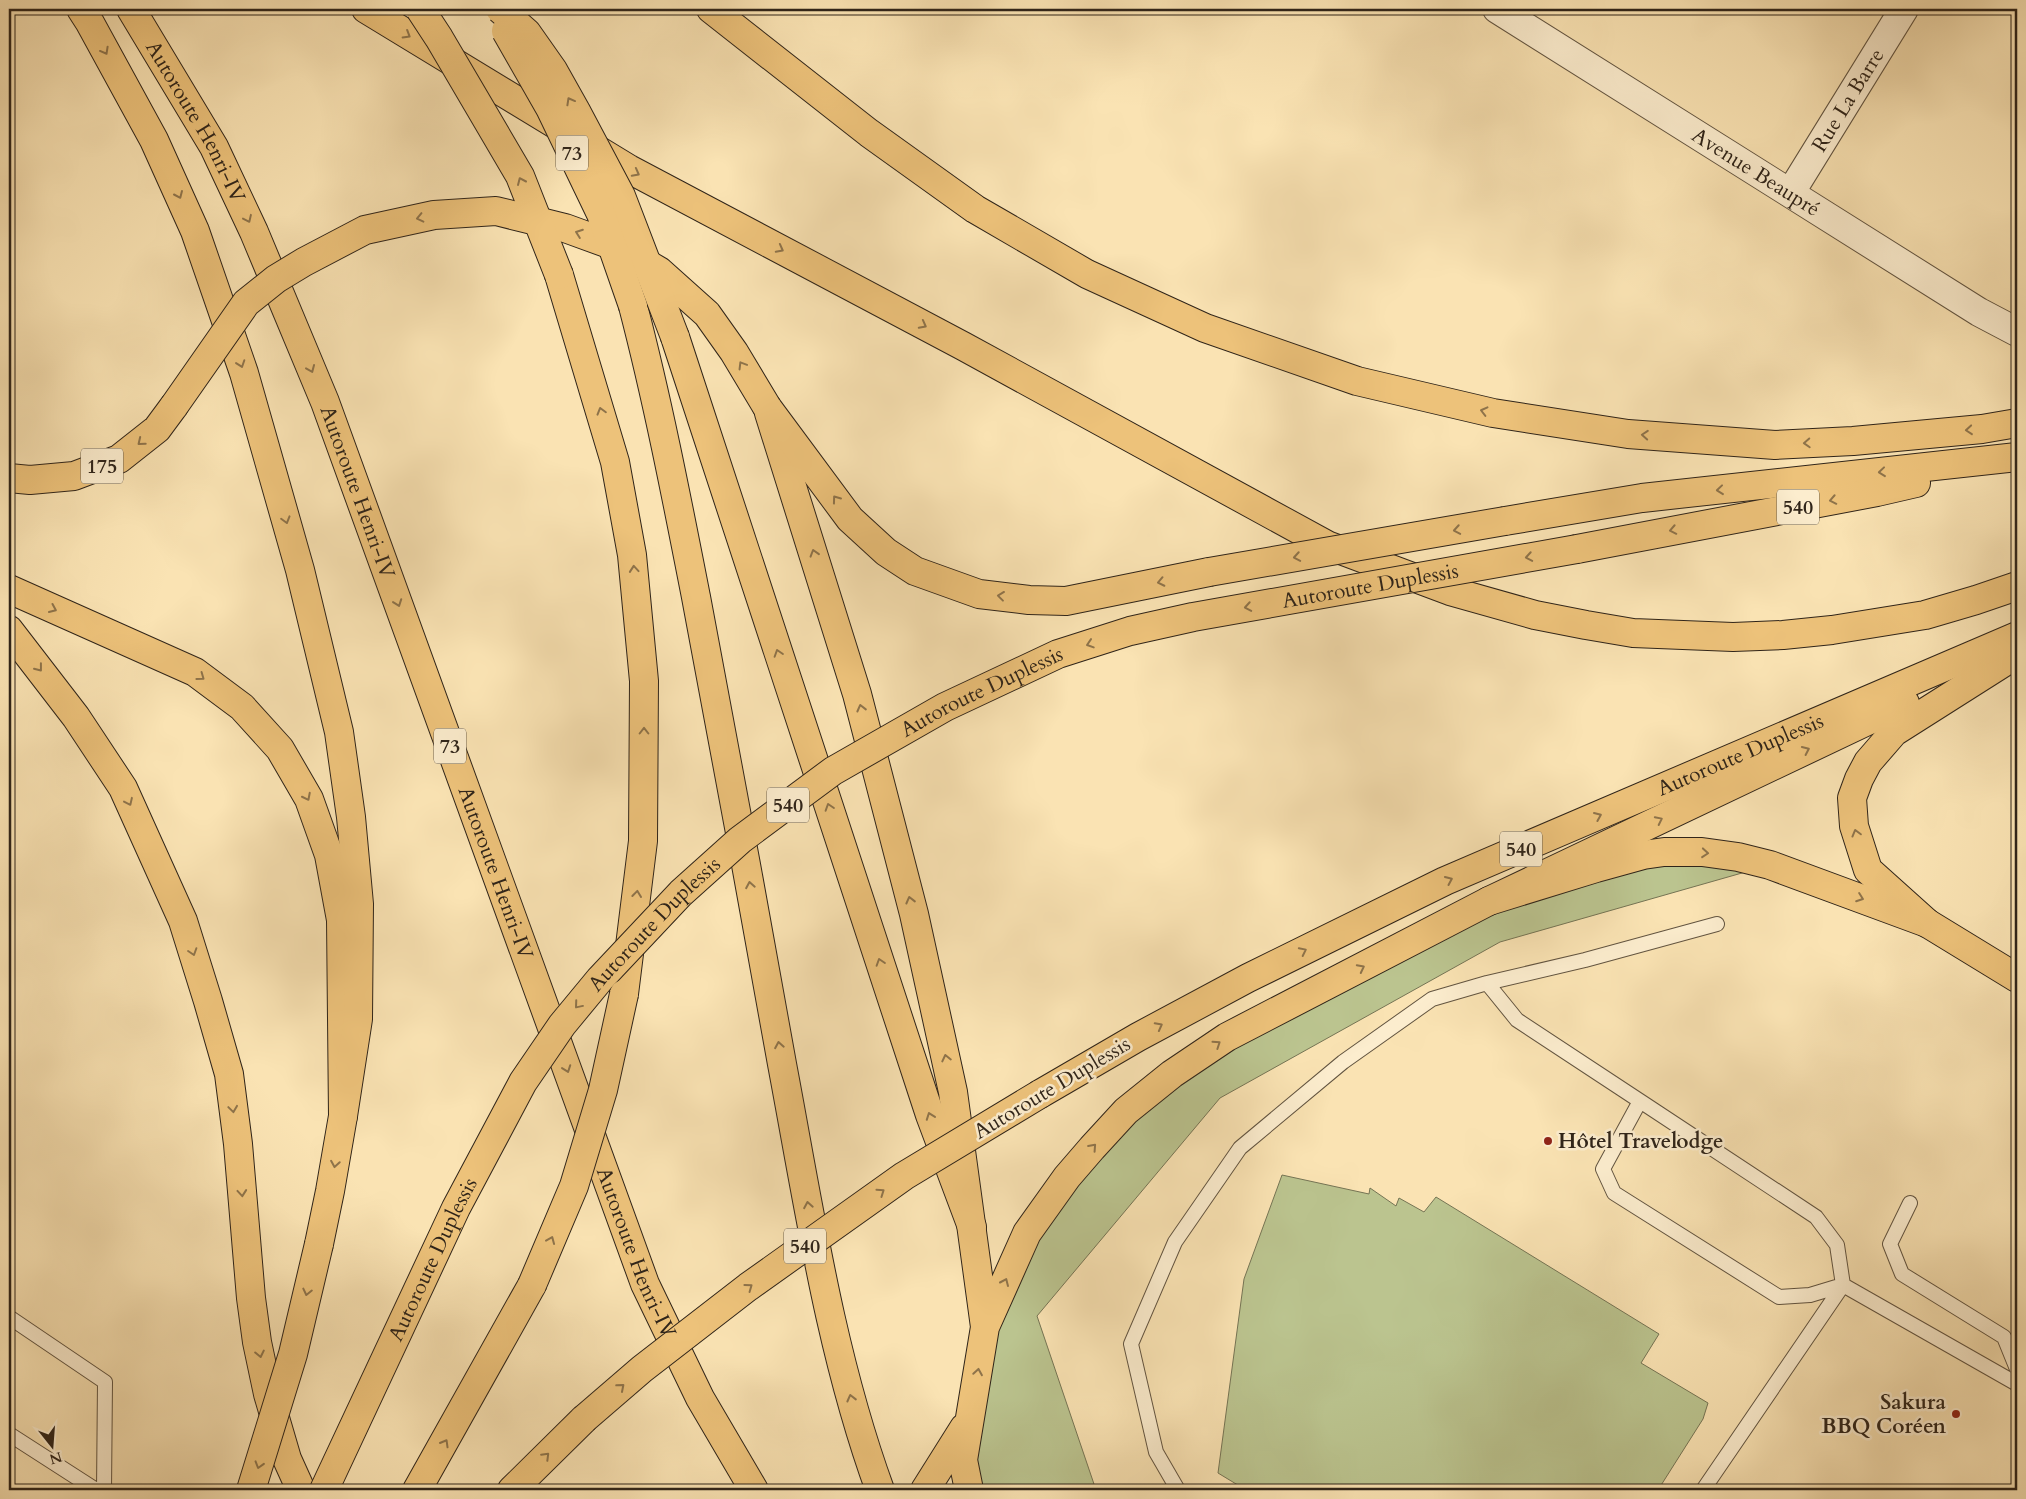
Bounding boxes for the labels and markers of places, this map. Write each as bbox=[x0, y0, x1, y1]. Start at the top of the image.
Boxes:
place label: Hôtel Travelodge bbox=[1558, 1127, 1723, 1156]
marker: Hôtel Travelodge bbox=[1542, 1135, 1554, 1147]
place label: Sakura BBQ Coréen bbox=[1821, 1388, 1947, 1441]
marker: Sakura BBQ Coréen bbox=[1950, 1408, 1962, 1420]

